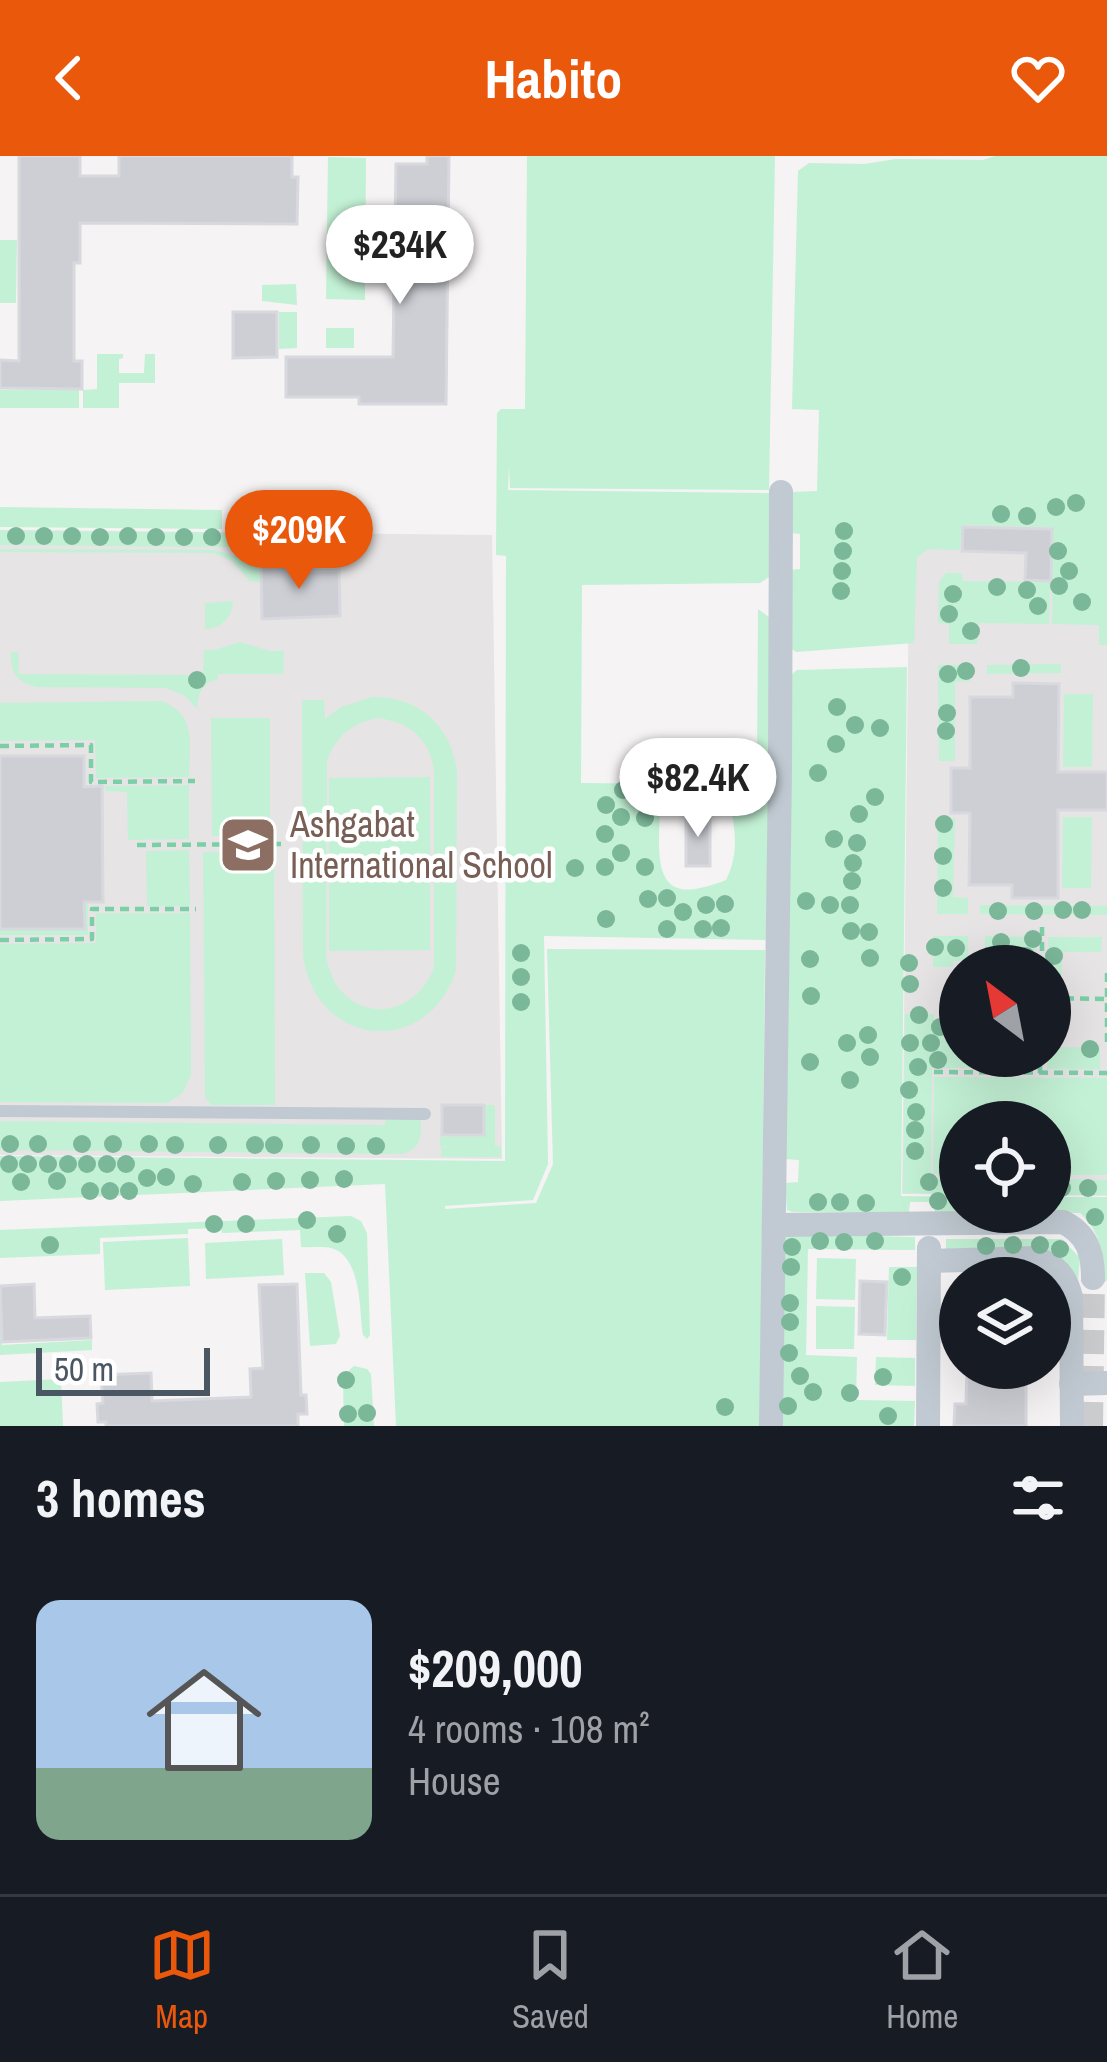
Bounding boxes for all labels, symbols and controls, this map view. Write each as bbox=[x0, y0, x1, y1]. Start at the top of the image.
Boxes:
text: Habito bbox=[485, 42, 622, 115]
icon: back bbox=[36, 45, 102, 111]
icon: heart bbox=[1005, 45, 1071, 111]
pin: $234K bbox=[316, 205, 484, 307]
text: $234K bbox=[353, 218, 447, 270]
pin: $209K bbox=[215, 490, 383, 592]
text: $209K bbox=[252, 503, 346, 555]
pin: $82.4K bbox=[600, 738, 796, 840]
text: $82.4K bbox=[646, 751, 750, 803]
place label: Ashgabat International School bbox=[289, 800, 553, 889]
school or university icon: Ashgabat International School bbox=[217, 814, 279, 876]
north arrow bbox=[939, 945, 1071, 1077]
map controls bbox=[939, 945, 1071, 1389]
button: locate bbox=[939, 1101, 1071, 1233]
button: layers bbox=[939, 1257, 1071, 1389]
scale bar bbox=[36, 1342, 210, 1395]
text: 50 m bbox=[54, 1347, 114, 1391]
text: 3 homes bbox=[36, 1464, 206, 1533]
icon: filters bbox=[1005, 1465, 1071, 1531]
text: $209,000 bbox=[408, 1634, 582, 1703]
icon: home bbox=[132, 1648, 276, 1792]
text: 4 rooms · 108 m² bbox=[408, 1703, 650, 1755]
text: House bbox=[408, 1755, 500, 1807]
tab: Map bbox=[149, 1922, 215, 2038]
tab: Saved bbox=[512, 1922, 589, 2038]
tab: Home bbox=[886, 1922, 958, 2038]

